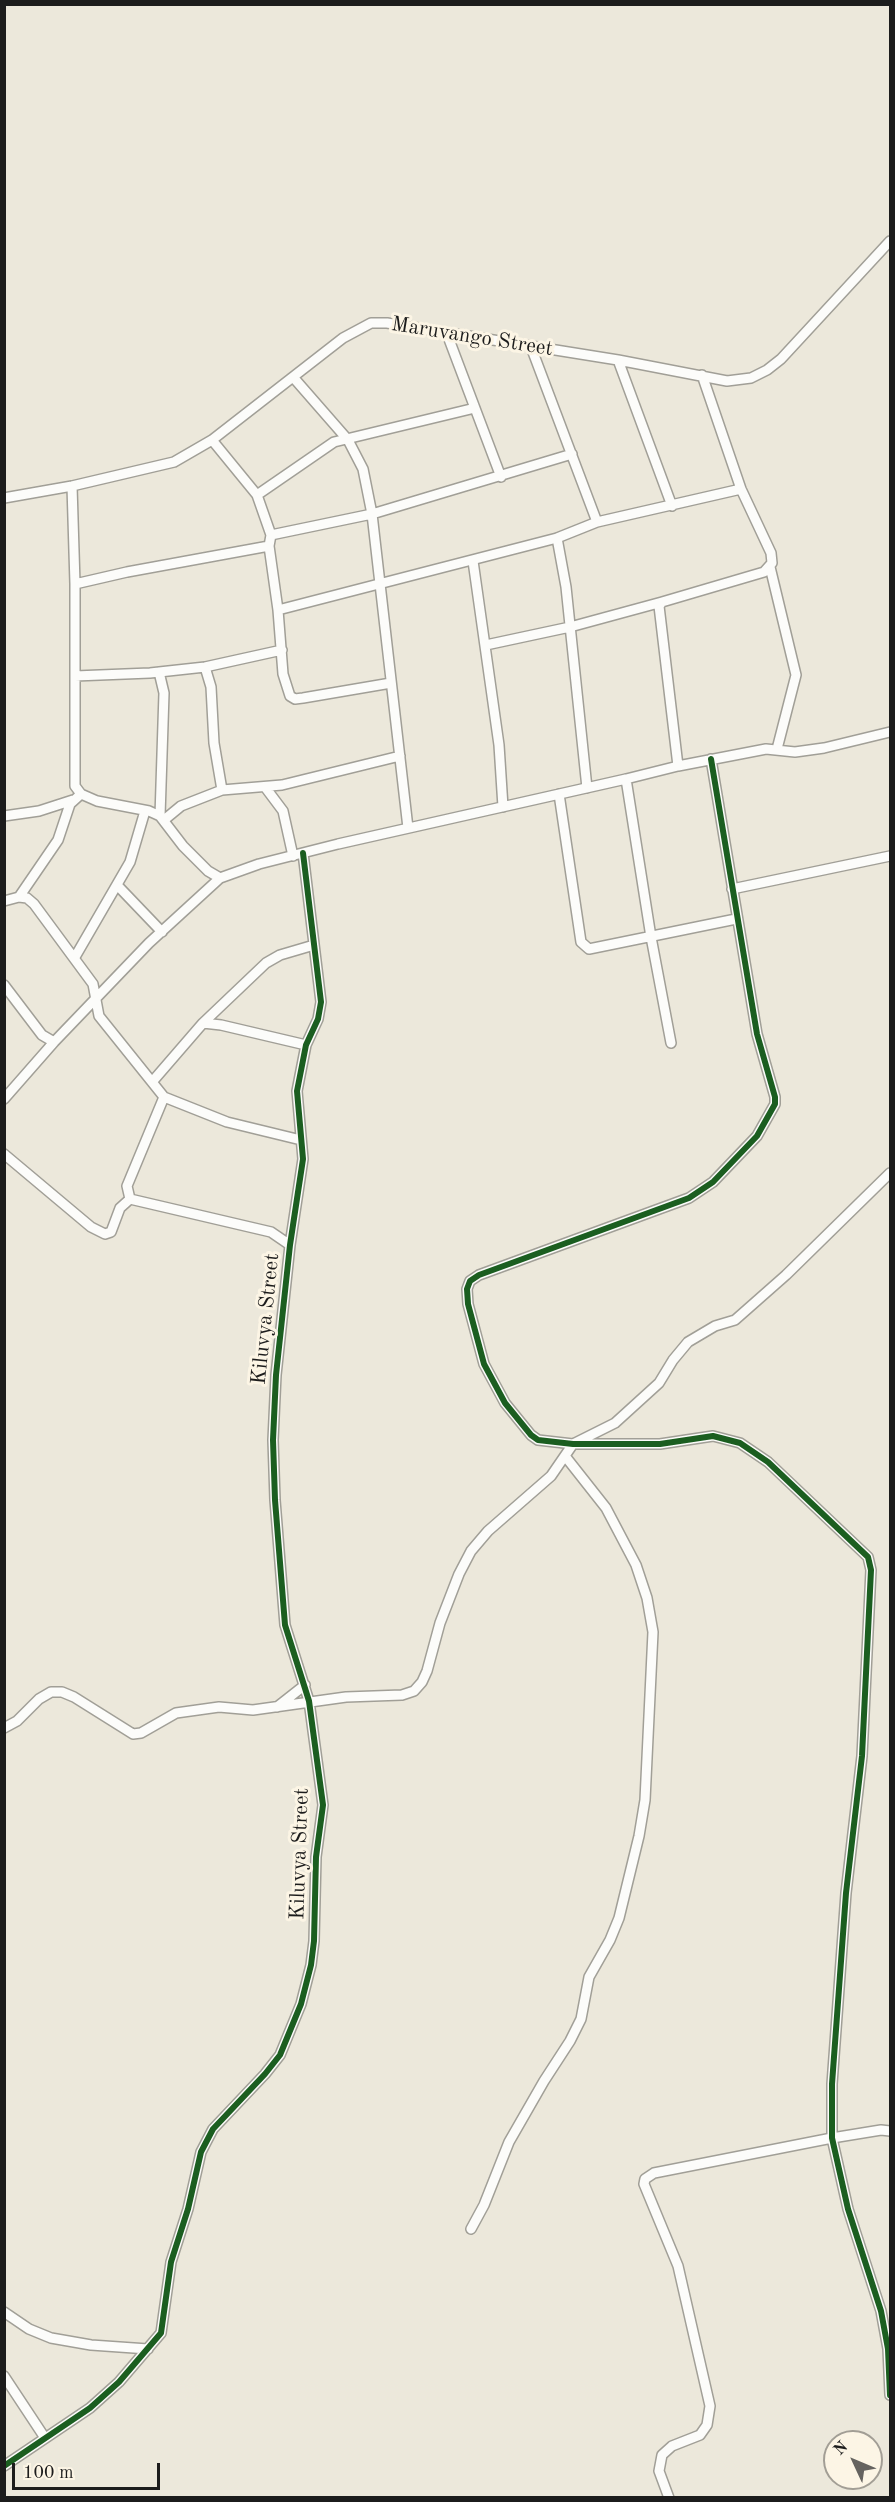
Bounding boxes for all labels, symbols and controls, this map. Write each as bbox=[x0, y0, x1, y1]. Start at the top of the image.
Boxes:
street label: Maruvango Street bbox=[389, 312, 555, 362]
street label: Kiluvya Street bbox=[247, 1252, 285, 1386]
street label: Kiluvya Street bbox=[285, 1788, 315, 1920]
north arrow bbox=[823, 2430, 883, 2490]
text: N bbox=[831, 2439, 851, 2459]
scale bar bbox=[15, 2451, 164, 2489]
text: 100 m bbox=[23, 2464, 74, 2482]

